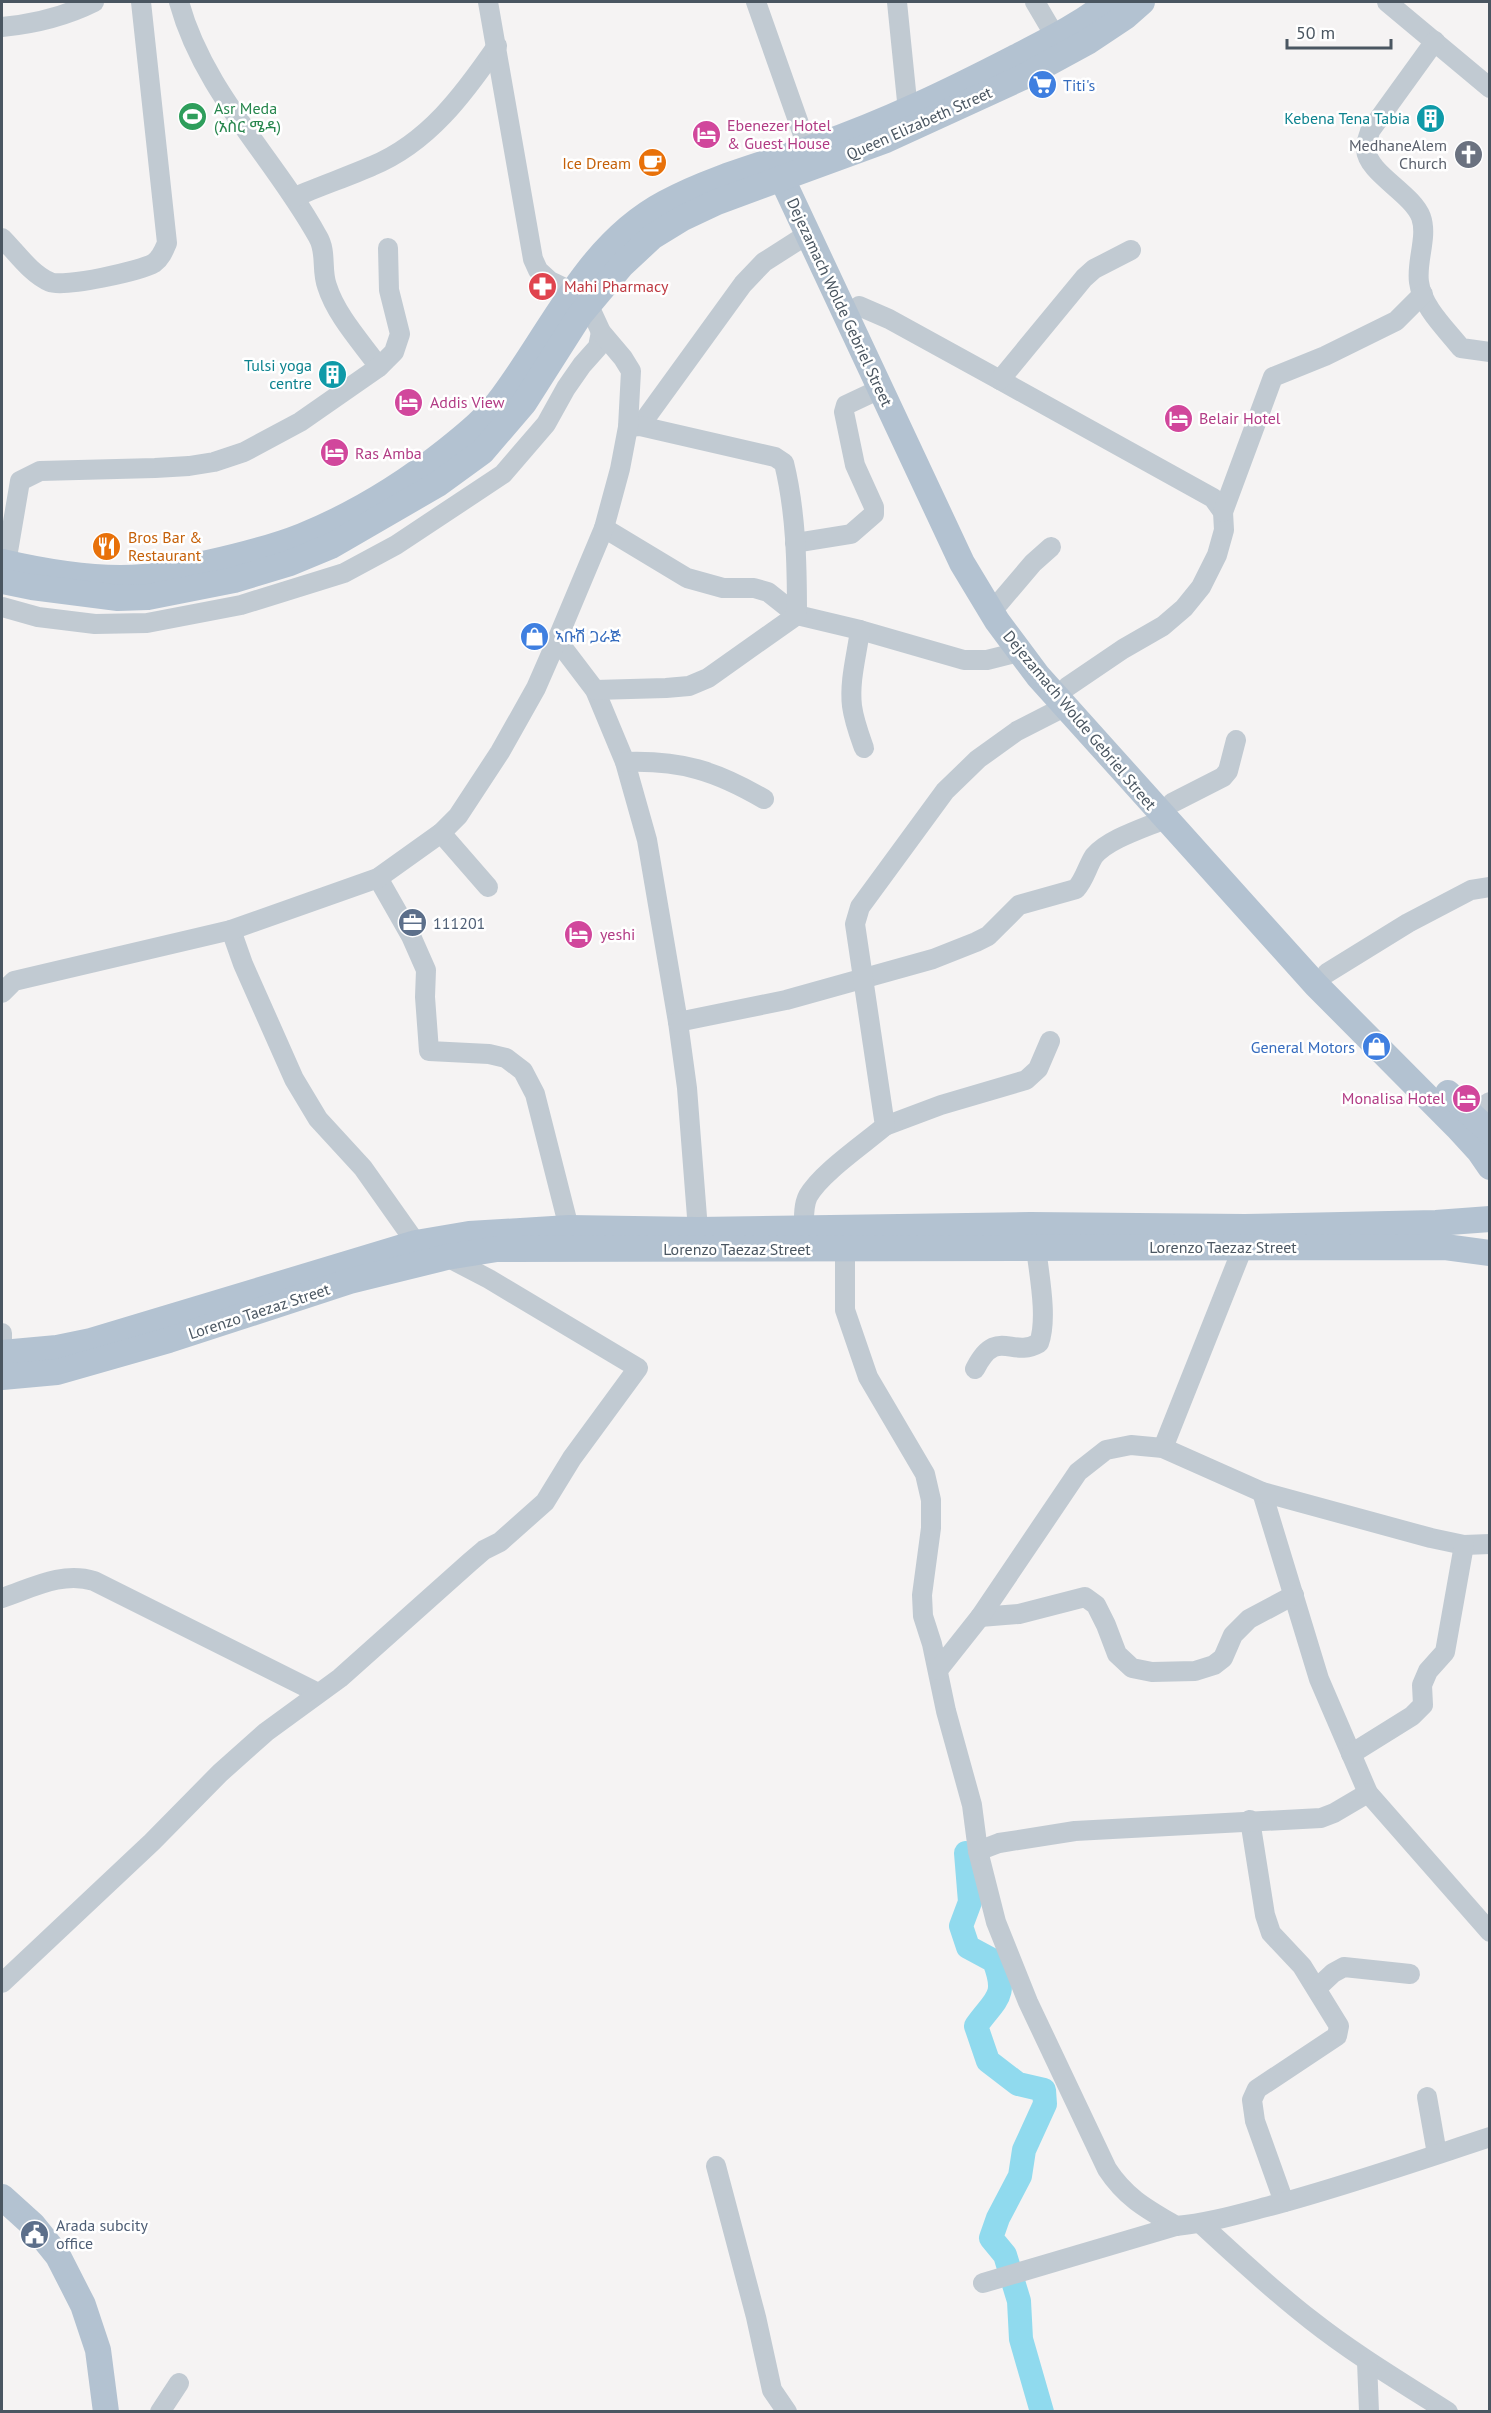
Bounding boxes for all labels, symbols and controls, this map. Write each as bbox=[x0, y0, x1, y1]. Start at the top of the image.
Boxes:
scale bar bbox=[1287, 12, 1390, 50]
text: 50 m bbox=[1296, 21, 1335, 44]
supermarket icon: Titi's bbox=[1026, 69, 1058, 101]
place label: Titi's bbox=[1063, 75, 1095, 95]
street label: Queen Elizabeth Street bbox=[843, 82, 995, 164]
place label: Asr Meda (አስር ሜዳ) bbox=[214, 98, 281, 136]
sports icon: Asr Meda (አስር ሜዳ) bbox=[177, 101, 209, 133]
building icon: Kebena Tena Tabia bbox=[1415, 102, 1447, 134]
place label: Kebena Tena Tabia bbox=[1284, 108, 1410, 128]
place label: Ebenezer Hotel & Guest House bbox=[727, 115, 831, 153]
hotel icon: Ebenezer Hotel & Guest House bbox=[690, 118, 722, 150]
place label: MedhaneAlem Church bbox=[1349, 135, 1447, 173]
church icon: MedhaneAlem Church bbox=[1452, 138, 1484, 170]
cafe icon: Ice Dream bbox=[636, 147, 668, 179]
place label: Ice Dream bbox=[562, 153, 631, 173]
street label: Dejezamach Wolde Gebriel Street bbox=[783, 195, 897, 410]
pharmacy icon: Mahi Pharmacy bbox=[527, 270, 559, 302]
place label: Mahi Pharmacy bbox=[564, 276, 669, 296]
place label: Tulsi yoga centre bbox=[244, 355, 312, 393]
building icon: Tulsi yoga centre bbox=[317, 358, 349, 390]
hotel icon: Addis View bbox=[393, 386, 425, 418]
place label: Addis View bbox=[430, 392, 505, 412]
hotel icon: Belair Hotel bbox=[1162, 402, 1194, 434]
place label: Belair Hotel bbox=[1199, 408, 1281, 428]
hotel icon: Ras Amba bbox=[318, 437, 350, 469]
place label: Ras Amba bbox=[355, 443, 422, 463]
place label: Bros Bar & Restaurant bbox=[128, 527, 202, 565]
restaurant icon: Bros Bar & Restaurant bbox=[91, 530, 123, 562]
shop icon: ኣቡሽ ጋራጅ bbox=[518, 620, 550, 652]
place label: ኣቡሽ ጋራጅ bbox=[555, 626, 621, 646]
street label: Dejezamach Wolde Gebriel Street bbox=[999, 626, 1161, 814]
office icon: 111201 bbox=[396, 907, 428, 939]
place label: 111201 bbox=[433, 913, 485, 933]
hotel icon: yeshi bbox=[563, 918, 595, 950]
place label: yeshi bbox=[600, 924, 635, 944]
shop icon: General Motors bbox=[1360, 1031, 1392, 1063]
place label: General Motors bbox=[1251, 1037, 1355, 1057]
hotel icon: Monalisa Hotel bbox=[1450, 1082, 1482, 1114]
place label: Monalisa Hotel bbox=[1342, 1088, 1445, 1108]
street label: Lorenzo Taezaz Street bbox=[1149, 1237, 1297, 1257]
street label: Lorenzo Taezaz Street bbox=[663, 1239, 811, 1259]
street label: Lorenzo Taezaz Street bbox=[186, 1279, 333, 1343]
place label: Arada subcity office bbox=[56, 2215, 148, 2253]
public building icon: Arada subcity office bbox=[19, 2218, 51, 2250]

